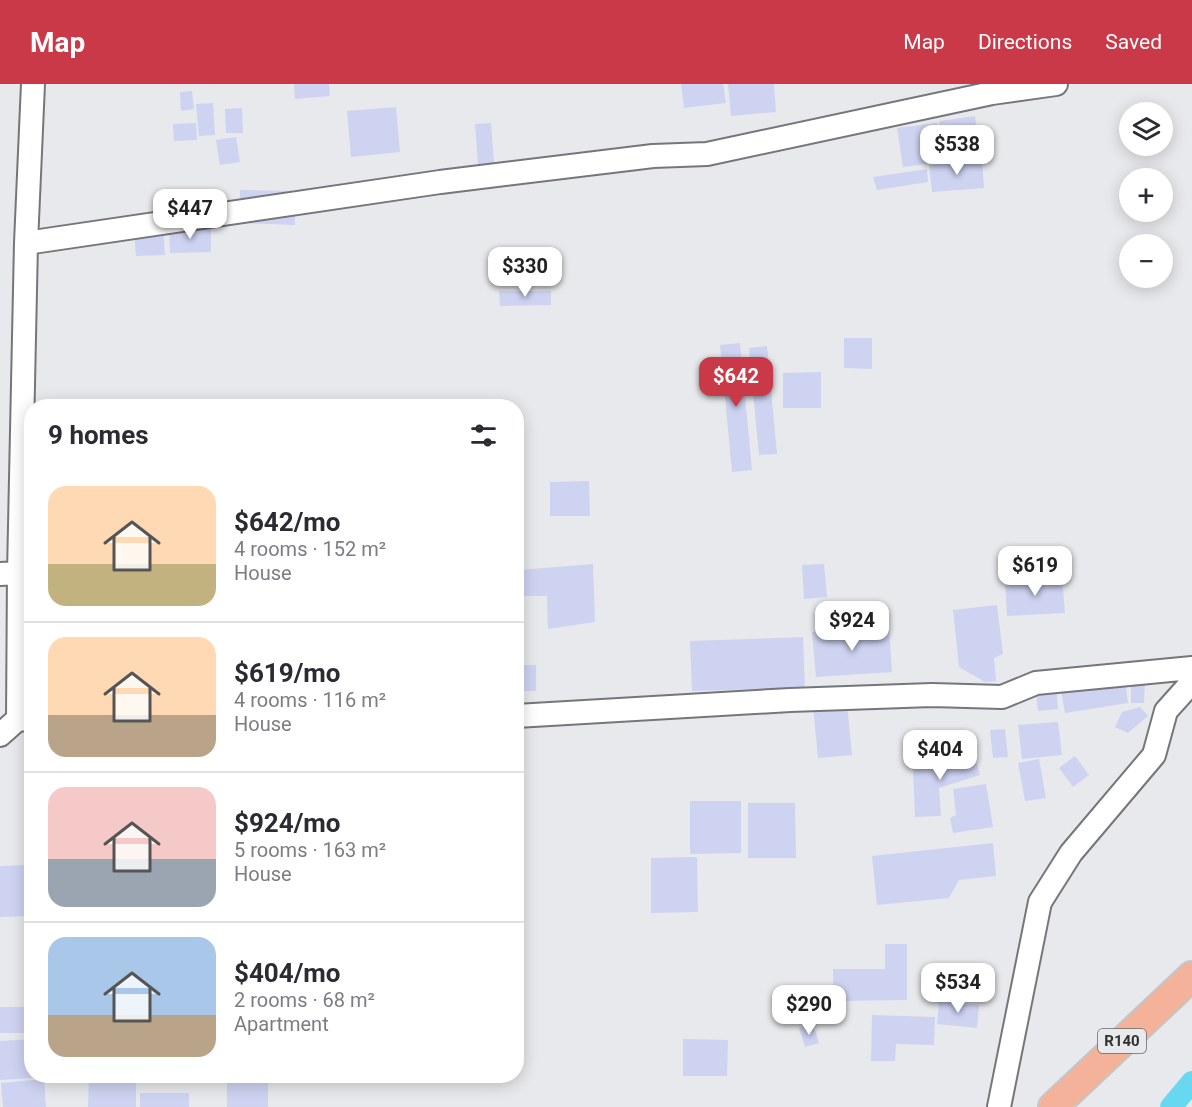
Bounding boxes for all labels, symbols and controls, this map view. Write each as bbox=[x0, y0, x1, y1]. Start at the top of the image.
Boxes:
text: Map bbox=[30, 26, 85, 59]
text: Map bbox=[903, 30, 945, 54]
text: Directions bbox=[978, 30, 1072, 54]
text: Saved bbox=[1105, 30, 1162, 54]
map controls bbox=[1119, 102, 1173, 288]
button: layers bbox=[1119, 102, 1173, 156]
pin: $538 bbox=[921, 125, 993, 176]
text: $538 bbox=[934, 132, 980, 156]
button: + bbox=[1119, 168, 1173, 222]
pin: $447 bbox=[154, 189, 226, 240]
text: $447 bbox=[167, 196, 213, 220]
button: − bbox=[1119, 234, 1173, 288]
pin: $330 bbox=[489, 247, 561, 298]
text: $330 bbox=[502, 254, 548, 278]
pin: $642 bbox=[700, 357, 772, 408]
text: $642 bbox=[713, 364, 759, 388]
icon: filters bbox=[467, 419, 500, 452]
text: 9 homes bbox=[48, 420, 149, 450]
text: $642/mo bbox=[234, 507, 341, 537]
icon: home bbox=[96, 510, 168, 582]
text: 4 rooms · 152 m² bbox=[234, 537, 386, 561]
pin: $619 bbox=[999, 546, 1071, 597]
text: $619 bbox=[1012, 553, 1058, 577]
text: House bbox=[234, 561, 292, 585]
pin: $924 bbox=[816, 601, 888, 652]
text: $924 bbox=[829, 608, 875, 632]
text: $619/mo bbox=[234, 658, 341, 688]
icon: home bbox=[96, 661, 168, 733]
text: 4 rooms · 116 m² bbox=[234, 688, 386, 712]
text: House bbox=[234, 712, 292, 736]
pin: $404 bbox=[904, 730, 976, 781]
text: $404 bbox=[917, 737, 963, 761]
text: $924/mo bbox=[234, 808, 341, 838]
icon: home bbox=[96, 811, 168, 883]
text: 5 rooms · 163 m² bbox=[234, 838, 386, 862]
text: House bbox=[234, 862, 292, 886]
text: $404/mo bbox=[234, 958, 341, 988]
icon: home bbox=[96, 961, 168, 1033]
pin: $534 bbox=[922, 963, 994, 1014]
text: $534 bbox=[935, 970, 981, 994]
pin: $290 bbox=[773, 985, 845, 1036]
text: 2 rooms · 68 m² bbox=[234, 988, 375, 1012]
text: $290 bbox=[786, 992, 832, 1016]
text: Apartment bbox=[234, 1012, 329, 1036]
road number: R140 bbox=[1098, 1029, 1146, 1053]

